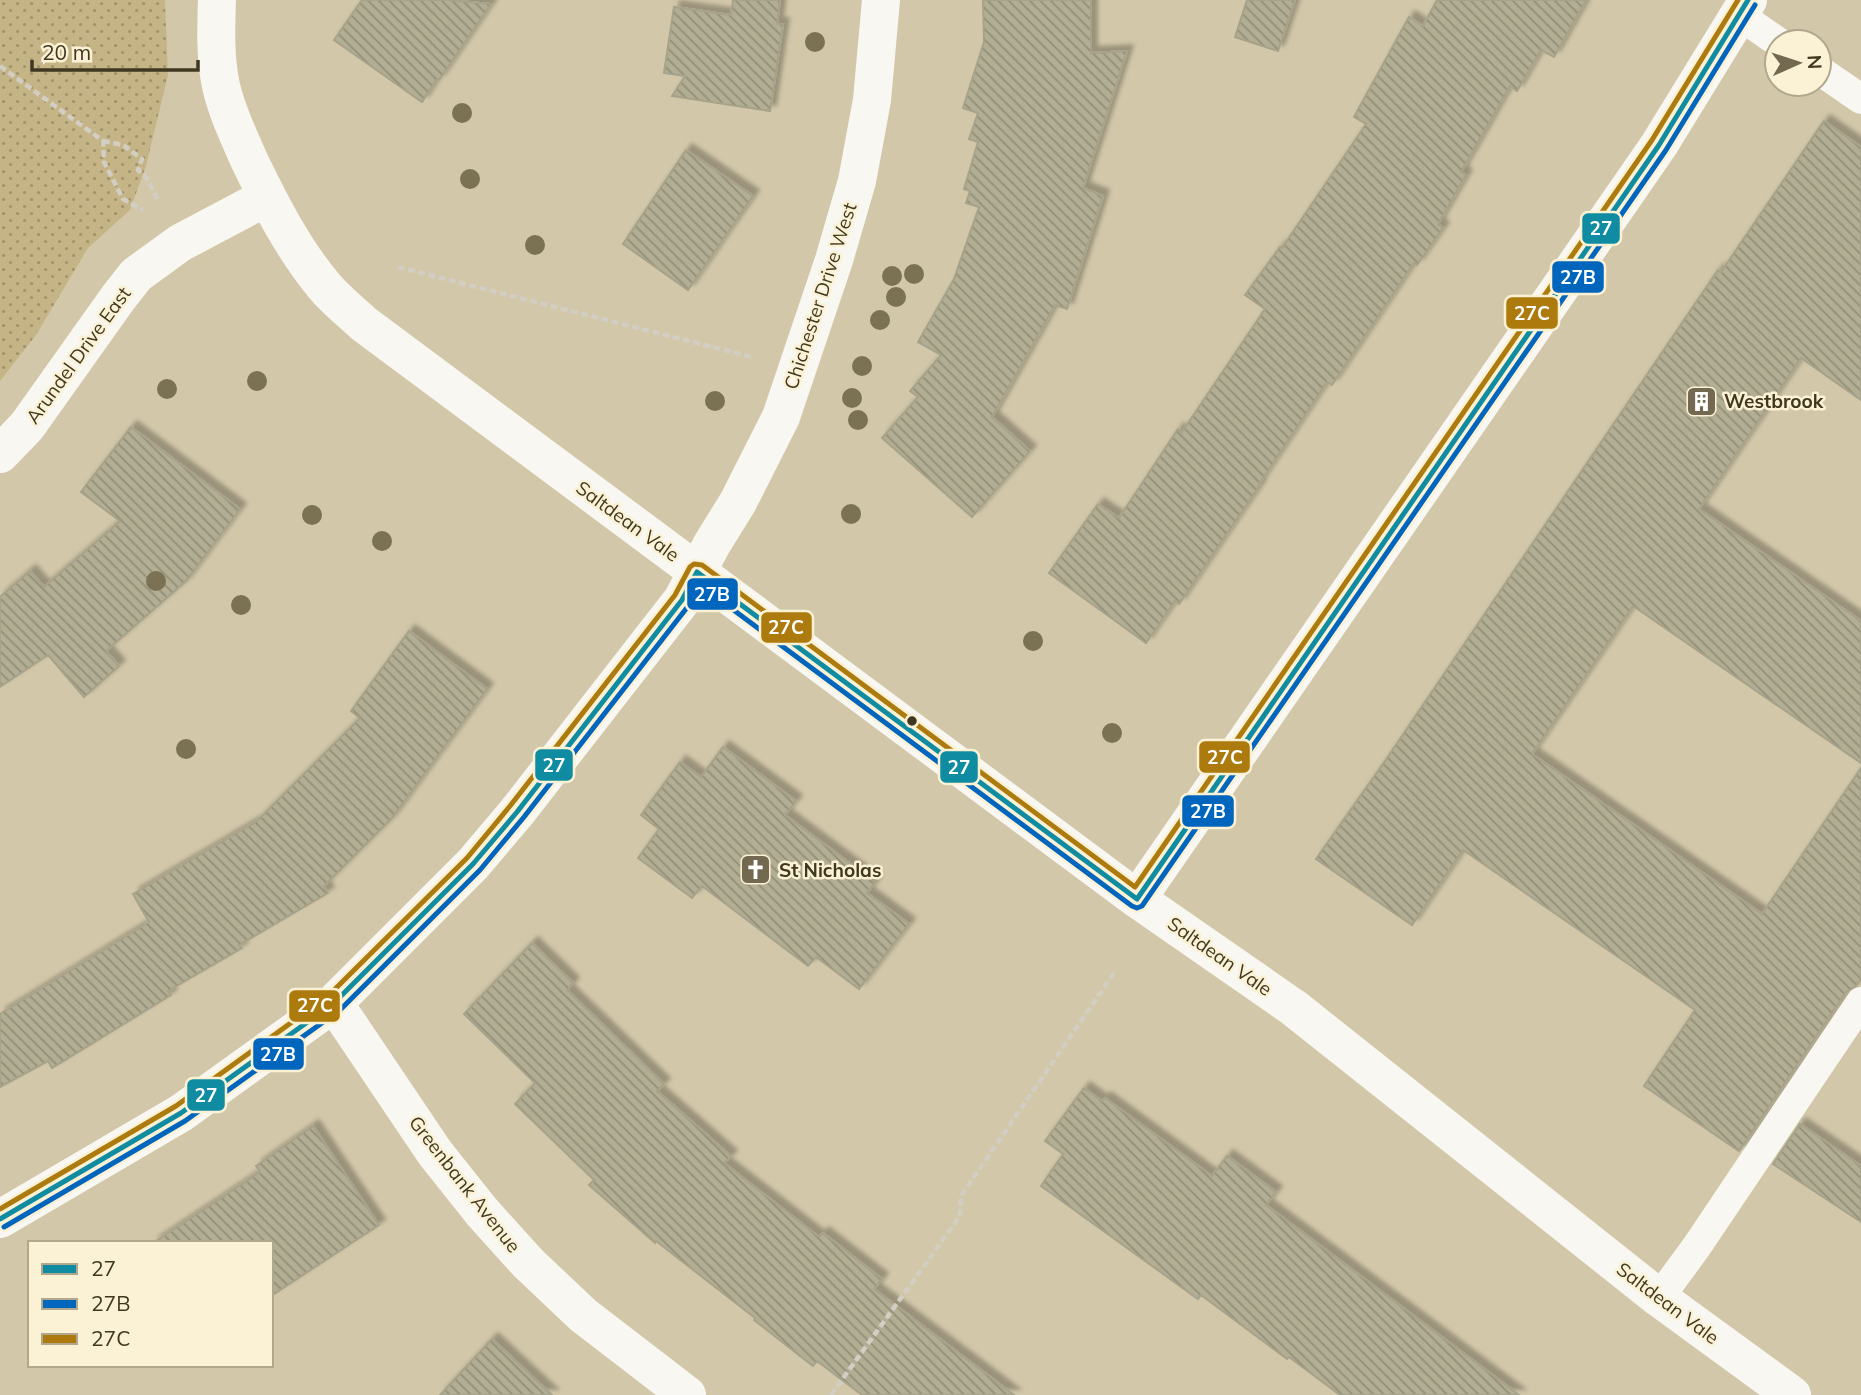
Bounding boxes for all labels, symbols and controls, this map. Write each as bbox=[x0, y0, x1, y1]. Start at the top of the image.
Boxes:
scale bar bbox=[32, 28, 198, 72]
north arrow bbox=[1763, 28, 1833, 98]
text: 20 m bbox=[42, 39, 91, 65]
text: N bbox=[1803, 54, 1827, 70]
street label: Chichester Drive West bbox=[778, 199, 862, 392]
line badge: 27 bbox=[1581, 212, 1621, 245]
text: 27 bbox=[1590, 216, 1612, 240]
line badge: 27B bbox=[1551, 260, 1605, 294]
text: 27B bbox=[1560, 265, 1596, 289]
street label: Arundel Drive East bbox=[20, 282, 136, 428]
line badge: 27C bbox=[1505, 296, 1559, 330]
text: 27C bbox=[1514, 301, 1550, 325]
building icon: Westbrook bbox=[1684, 384, 1718, 418]
place label: Westbrook bbox=[1724, 389, 1824, 413]
street label: Saltdean Vale bbox=[572, 475, 684, 567]
line badge: 27B bbox=[686, 577, 739, 611]
text: 27B bbox=[694, 582, 730, 606]
line badge: 27C bbox=[760, 611, 813, 644]
text: 27C bbox=[768, 615, 804, 639]
unlabelled marker bbox=[905, 714, 919, 728]
line badge: 27C bbox=[1198, 740, 1251, 774]
text: 27C bbox=[1207, 745, 1243, 769]
line badge: 27 bbox=[534, 748, 574, 782]
line badge: 27 bbox=[939, 750, 979, 784]
text: 27 bbox=[543, 753, 565, 777]
text: 27 bbox=[948, 755, 970, 779]
line badge: 27B bbox=[1181, 794, 1235, 828]
text: 27B bbox=[1190, 799, 1226, 823]
church icon: St Nicholas bbox=[739, 853, 773, 887]
place label: St Nicholas bbox=[779, 858, 881, 882]
street label: Saltdean Vale bbox=[1163, 911, 1277, 1001]
line badge: 27C bbox=[288, 989, 341, 1023]
text: 27C bbox=[297, 993, 333, 1017]
line badge: 27B bbox=[252, 1037, 305, 1071]
text: 27B bbox=[260, 1042, 296, 1066]
line badge: 27 bbox=[186, 1078, 226, 1112]
text: 27 bbox=[195, 1083, 217, 1107]
street label: Greenbank Avenue bbox=[404, 1111, 526, 1257]
legend bbox=[28, 1241, 273, 1367]
text: 27 bbox=[91, 1255, 116, 1281]
street label: Saltdean Vale bbox=[1612, 1257, 1724, 1349]
text: 27B bbox=[91, 1290, 130, 1316]
text: 27C bbox=[91, 1325, 131, 1351]

